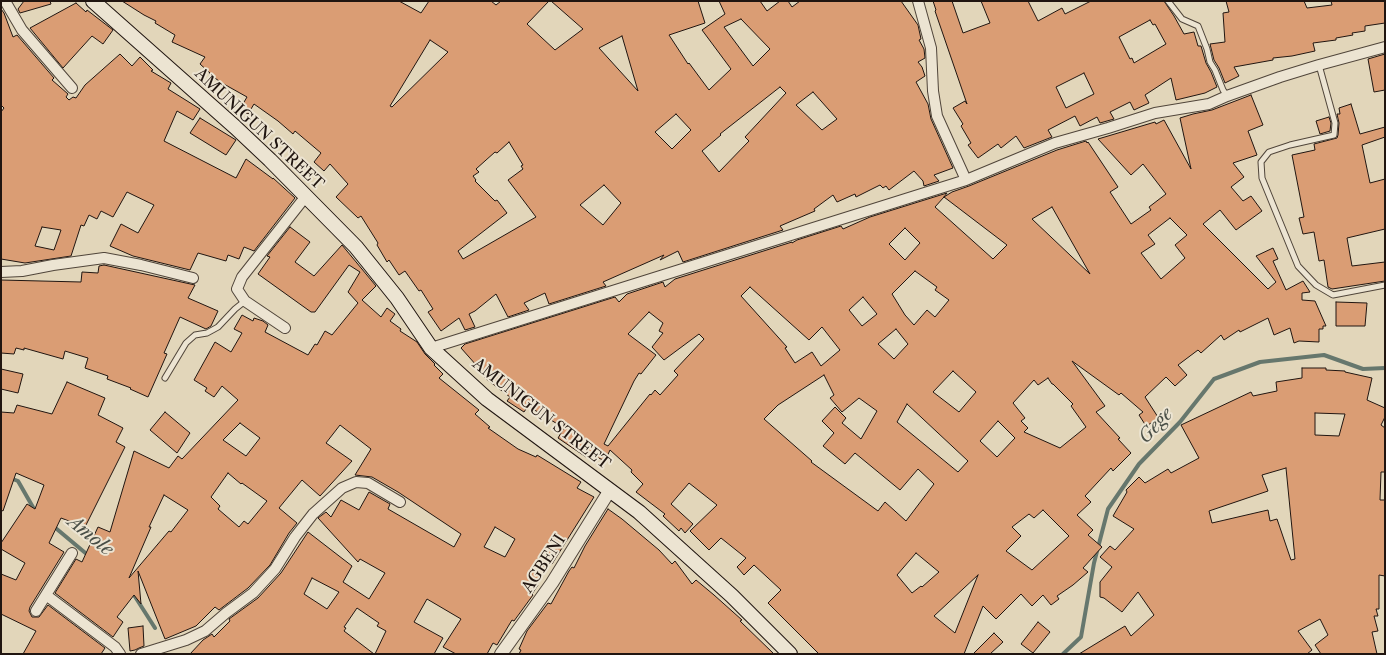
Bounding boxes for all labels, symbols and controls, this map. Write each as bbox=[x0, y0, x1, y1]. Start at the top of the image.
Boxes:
street label: AMUNIGUN STREET bbox=[190, 64, 328, 194]
street label: AMUNIGUN STREET bbox=[468, 354, 614, 474]
water label: Gege bbox=[1134, 404, 1178, 448]
water label: Amole bbox=[63, 511, 117, 561]
street label: AGBENI bbox=[518, 531, 570, 597]

